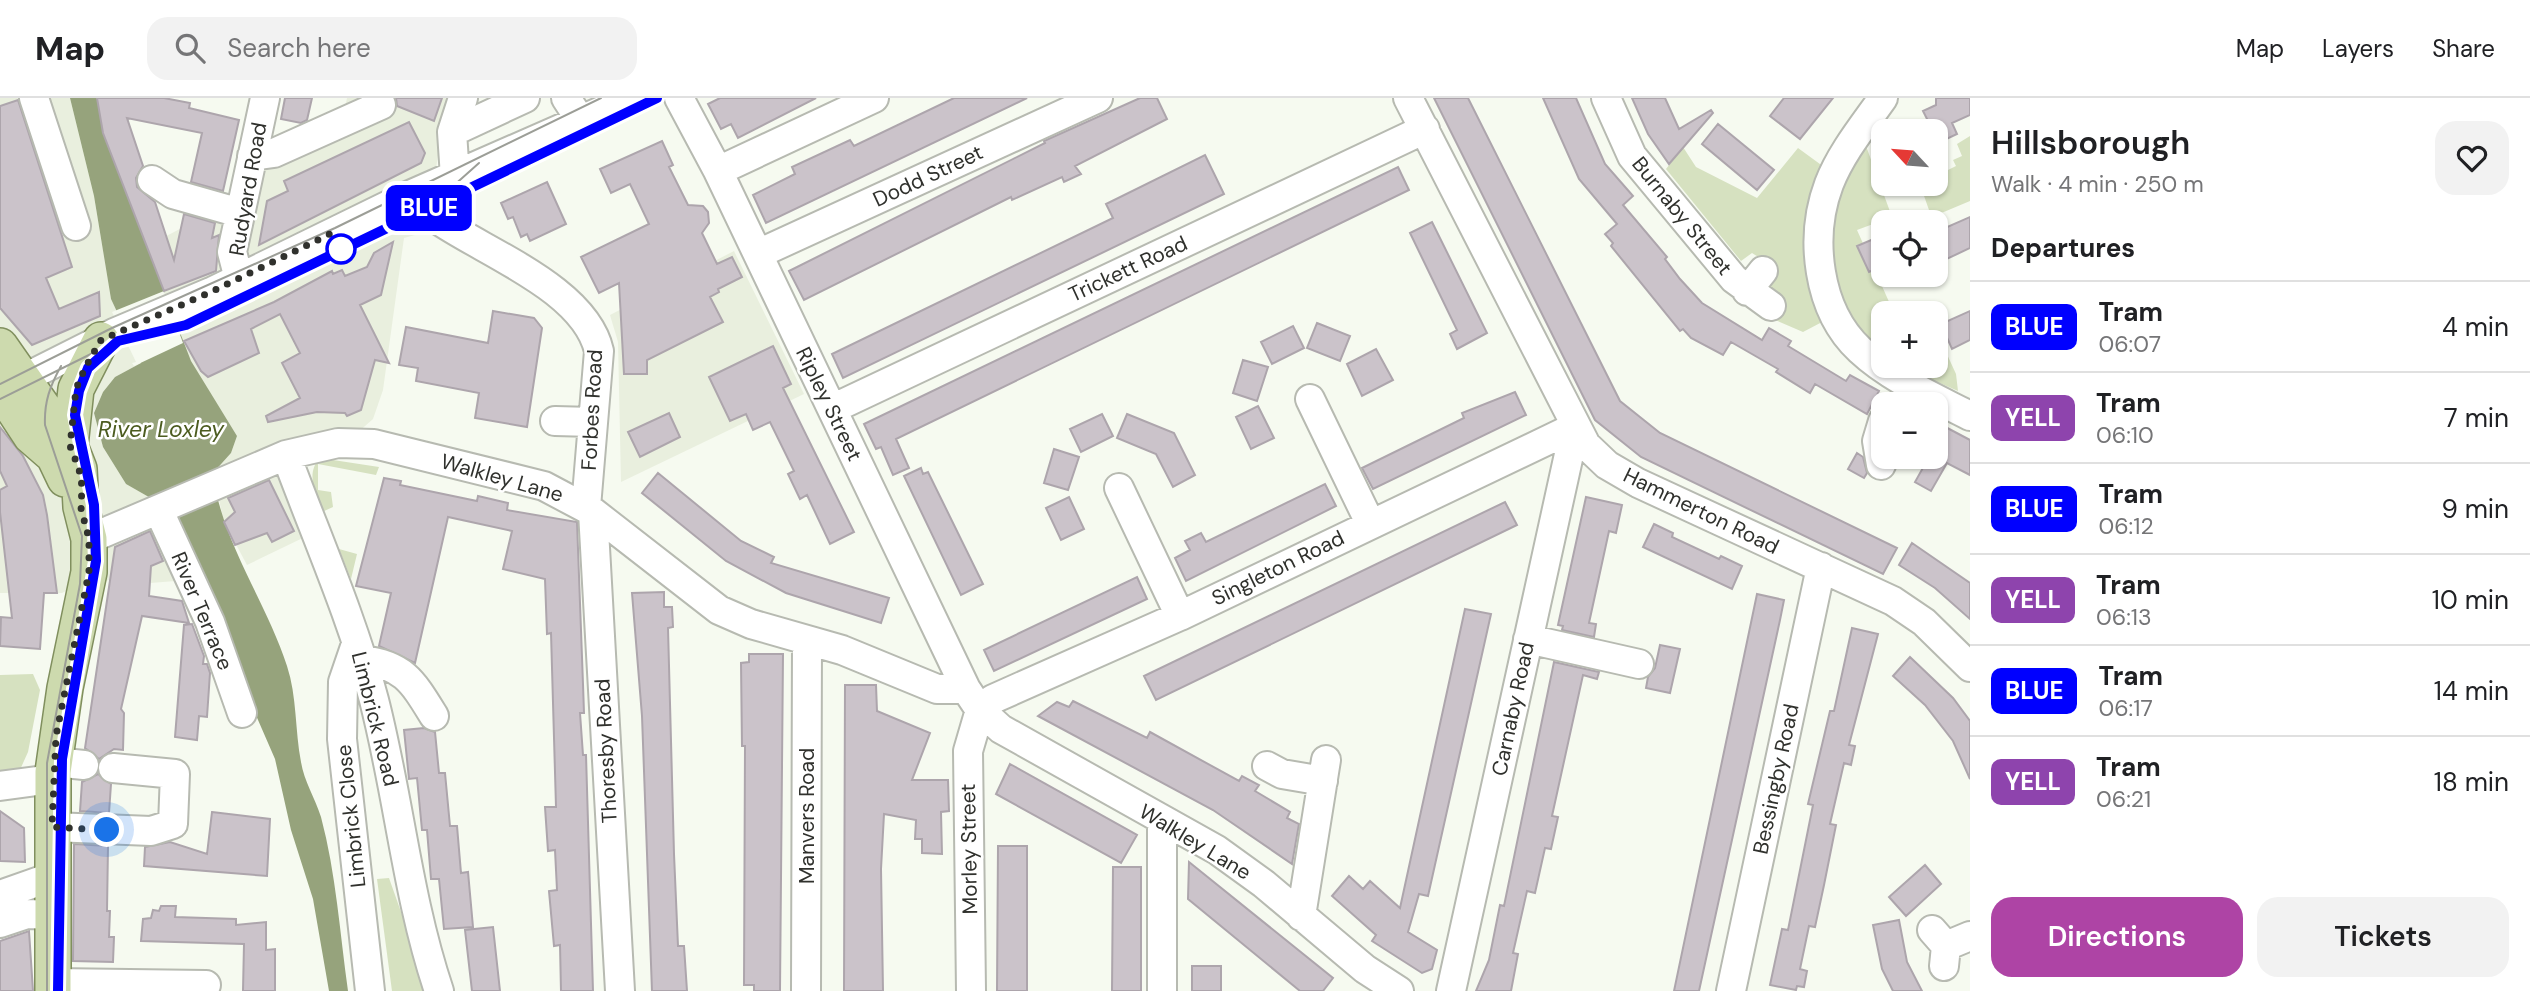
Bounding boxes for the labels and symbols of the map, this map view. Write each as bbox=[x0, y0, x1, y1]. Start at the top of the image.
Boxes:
north arrow bbox=[1871, 119, 1948, 196]
street label: Rudyard Road bbox=[222, 120, 274, 258]
street label: Dodd Street bbox=[868, 138, 988, 214]
street label: Burnaby Street bbox=[1625, 151, 1739, 281]
line badge: BLUE bbox=[380, 185, 478, 231]
street label: Trickett Road bbox=[1064, 229, 1192, 309]
unlabelled marker bbox=[326, 234, 356, 264]
street label: Ripley Street bbox=[789, 342, 869, 466]
street label: Forbes Road bbox=[575, 349, 609, 471]
water label: River Loxley bbox=[98, 414, 225, 444]
street label: Walkley Lane bbox=[438, 447, 566, 509]
street label: Hammerton Road bbox=[1619, 461, 1783, 561]
street label: Singleton Road bbox=[1207, 524, 1349, 612]
street label: River Terrace bbox=[164, 548, 240, 675]
street label: Carnaby Road bbox=[1485, 639, 1541, 779]
street label: Limbrick Road bbox=[345, 649, 405, 789]
street label: Thoresby Road bbox=[588, 678, 624, 824]
street label: Bessingby Road bbox=[1746, 701, 1806, 857]
street label: Limbrick Close bbox=[330, 743, 372, 889]
street label: Manvers Road bbox=[793, 748, 821, 884]
street label: Morley Street bbox=[954, 783, 984, 915]
street label: Walkley Lane bbox=[1134, 798, 1256, 886]
your location bbox=[89, 812, 124, 847]

